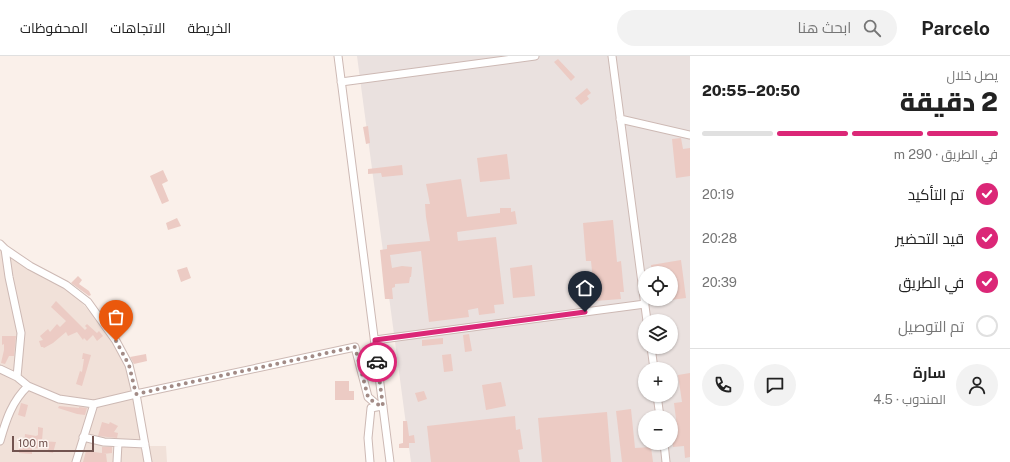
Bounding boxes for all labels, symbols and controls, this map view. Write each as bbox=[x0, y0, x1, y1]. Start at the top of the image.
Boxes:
search box bbox=[617, 10, 897, 46]
icon: search bbox=[861, 17, 883, 39]
text: Parcelo bbox=[921, 17, 990, 39]
text: ابحث هنا bbox=[798, 19, 851, 36]
text: المحفوظات bbox=[20, 20, 88, 36]
text: الاتجاهات bbox=[110, 20, 166, 36]
text: الخريطة bbox=[188, 20, 231, 36]
text: يصل خلال bbox=[947, 68, 998, 83]
text: 20:50–20:55 bbox=[702, 82, 800, 99]
text: 2 دقيقة bbox=[900, 86, 998, 117]
text: في الطريق · 290 m bbox=[894, 147, 998, 162]
icon: check bbox=[976, 183, 998, 205]
text: تم التأكيد bbox=[908, 186, 964, 203]
text: 20:19 bbox=[702, 187, 734, 202]
icon: check bbox=[976, 227, 998, 249]
text: قيد التحضير bbox=[895, 230, 964, 247]
text: 20:28 bbox=[702, 231, 737, 246]
map controls bbox=[638, 266, 678, 450]
button: locate bbox=[638, 266, 678, 306]
pin bbox=[568, 271, 602, 312]
icon: check bbox=[976, 271, 998, 293]
text: في الطريق bbox=[898, 274, 964, 291]
text: 20:39 bbox=[702, 275, 737, 290]
icon: home bbox=[574, 277, 596, 299]
pin bbox=[99, 300, 133, 341]
icon: bag bbox=[105, 306, 127, 328]
button: layers bbox=[638, 314, 678, 354]
text: تم التوصيل bbox=[898, 318, 964, 335]
courier bbox=[357, 342, 397, 382]
icon: car bbox=[366, 351, 388, 373]
button: + bbox=[638, 362, 678, 402]
button: phone bbox=[702, 364, 744, 406]
button: chat bbox=[754, 364, 796, 406]
text: سارة bbox=[913, 364, 946, 381]
button: person bbox=[956, 364, 998, 406]
text: المندوب · 4.5 bbox=[873, 392, 946, 407]
button: − bbox=[638, 410, 678, 450]
scale bar bbox=[12, 434, 94, 453]
text: 100 m bbox=[18, 437, 48, 449]

